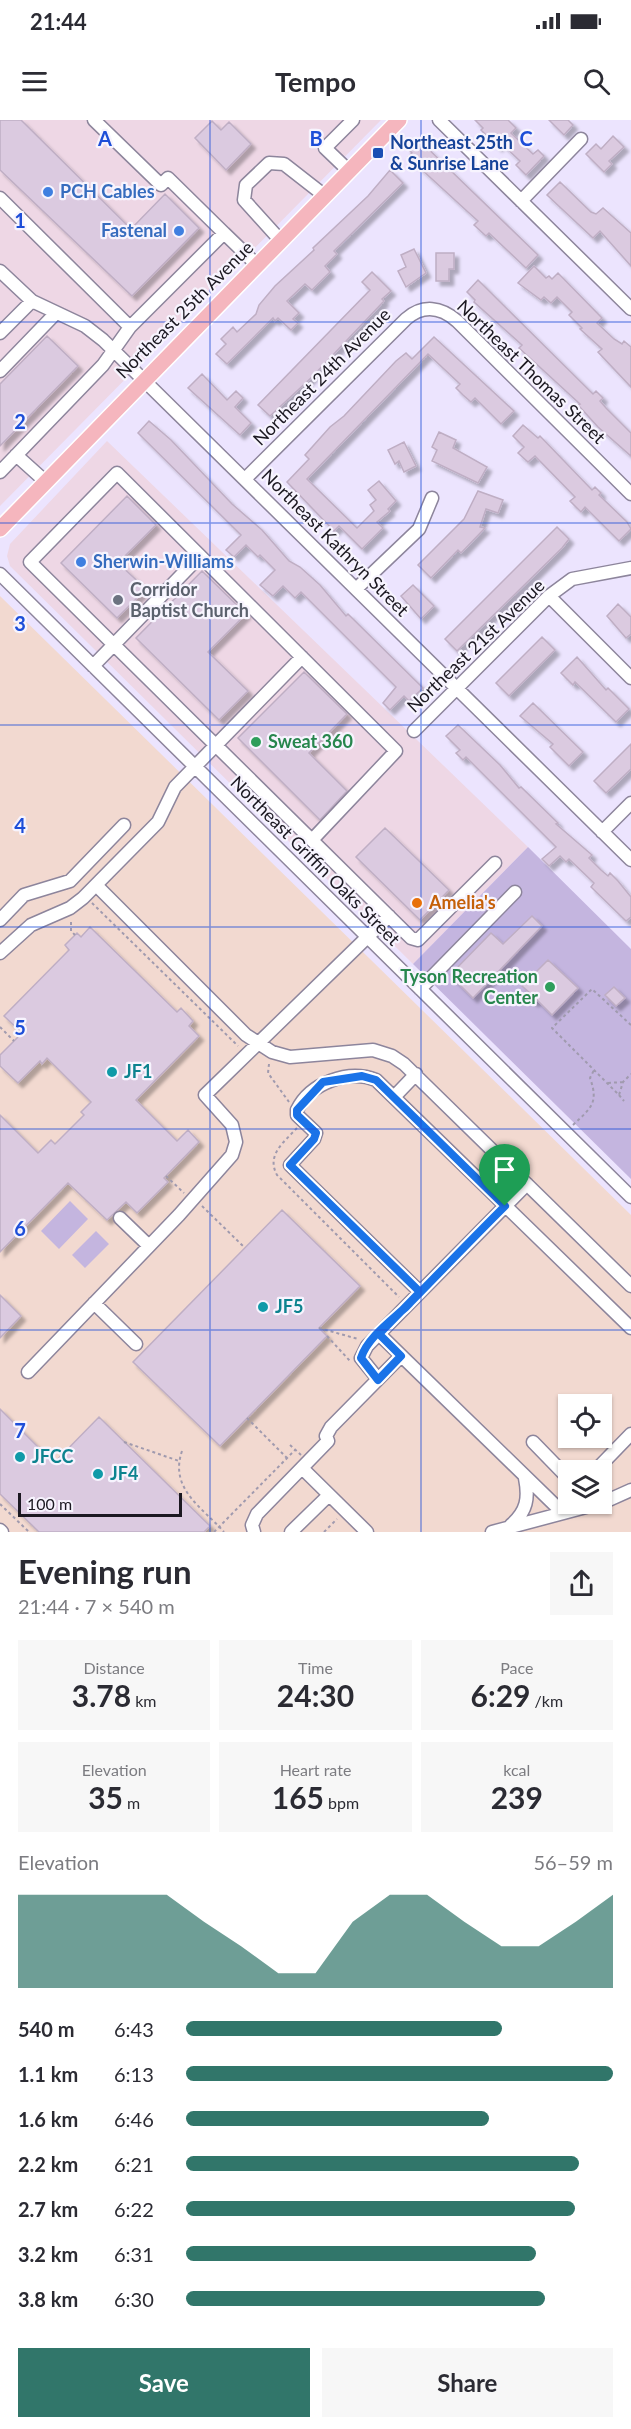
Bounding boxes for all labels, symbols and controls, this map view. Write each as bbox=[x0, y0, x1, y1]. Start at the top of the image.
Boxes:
text: 21:44 bbox=[30, 8, 87, 35]
icon: menu bbox=[18, 65, 51, 98]
text: Tempo bbox=[275, 65, 356, 98]
icon: search bbox=[580, 65, 613, 98]
text: A bbox=[97, 126, 112, 150]
text: B bbox=[309, 126, 323, 150]
text: C bbox=[519, 126, 533, 150]
place label: Northeast 25th & Sunrise Lane bbox=[390, 131, 513, 174]
marker: Northeast 25th & Sunrise Lane bbox=[371, 146, 385, 160]
place label: PCH Cables bbox=[60, 180, 155, 202]
marker: PCH Cables bbox=[41, 185, 55, 199]
text: 1 bbox=[14, 208, 26, 232]
place label: Fastenal bbox=[101, 219, 167, 241]
marker: Fastenal bbox=[172, 224, 186, 238]
street label: Northeast 25th Avenue bbox=[111, 236, 257, 382]
street label: Northeast Thomas Street bbox=[453, 295, 611, 448]
street label: Northeast 24th Avenue bbox=[248, 303, 394, 449]
text: 2 bbox=[14, 409, 26, 433]
street label: Northeast Kathryn Street bbox=[258, 464, 414, 621]
place label: Sherwin-Williams bbox=[93, 550, 234, 572]
marker: Sherwin-Williams bbox=[74, 555, 88, 569]
street label: Northeast 21st Avenue bbox=[402, 574, 549, 717]
place label: Corridor Baptist Church bbox=[130, 578, 249, 621]
marker: Corridor Baptist Church bbox=[111, 593, 125, 607]
text: 3 bbox=[14, 611, 26, 635]
place label: Sweat 360 bbox=[268, 730, 353, 752]
marker: Sweat 360 bbox=[249, 735, 263, 749]
street label: Northeast Griffin Oaks Street bbox=[226, 771, 405, 950]
text: 4 bbox=[14, 813, 26, 837]
place label: Amelia's bbox=[428, 891, 496, 913]
marker: Amelia's bbox=[410, 896, 424, 910]
place label: Tyson Recreation Center bbox=[400, 965, 538, 1008]
marker: Tyson Recreation Center bbox=[543, 980, 557, 994]
text: 5 bbox=[14, 1015, 26, 1039]
place label: JF1 bbox=[124, 1060, 152, 1082]
marker: JF1 bbox=[105, 1065, 119, 1079]
pin bbox=[479, 1144, 530, 1206]
icon: arrive bbox=[488, 1153, 521, 1186]
text: 6 bbox=[14, 1216, 26, 1240]
place label: JF5 bbox=[275, 1295, 303, 1317]
marker: JF5 bbox=[256, 1300, 270, 1314]
map controls bbox=[558, 1394, 612, 1514]
button: locate bbox=[558, 1394, 612, 1448]
text: 7 bbox=[14, 1418, 26, 1442]
place label: JFCC bbox=[32, 1445, 73, 1467]
marker: JFCC bbox=[13, 1450, 27, 1464]
button: layers bbox=[558, 1460, 612, 1514]
place label: JF4 bbox=[110, 1462, 138, 1484]
marker: JF4 bbox=[91, 1467, 105, 1481]
scale bar bbox=[18, 1490, 182, 1518]
text: 100 m bbox=[27, 1494, 72, 1513]
text: Evening run bbox=[18, 1551, 192, 1591]
button: share bbox=[550, 1552, 613, 1615]
text: 21:44 · 7 × 540 m bbox=[18, 1594, 175, 1618]
text: Distance bbox=[83, 1658, 145, 1677]
text: Time bbox=[298, 1658, 333, 1677]
text: Pace bbox=[500, 1658, 533, 1677]
text: 3.78 bbox=[72, 1677, 131, 1713]
text: 24:30 bbox=[277, 1677, 354, 1713]
text: 6:29 bbox=[471, 1677, 530, 1713]
text: km bbox=[131, 1691, 157, 1710]
text: /km bbox=[530, 1691, 563, 1710]
text: Elevation bbox=[82, 1760, 147, 1779]
text: Heart rate bbox=[280, 1760, 351, 1779]
text: kcal bbox=[503, 1760, 530, 1779]
text: 35 bbox=[88, 1779, 123, 1815]
text: 165 bbox=[272, 1779, 324, 1815]
text: 239 bbox=[491, 1779, 543, 1815]
text: m bbox=[123, 1793, 140, 1812]
text: bpm bbox=[324, 1793, 359, 1812]
text: Elevation bbox=[18, 1850, 99, 1874]
text: 56–59 m bbox=[533, 1850, 613, 1874]
text: 540 m bbox=[18, 2017, 74, 2041]
text: 6:43 bbox=[114, 2017, 154, 2041]
text: 1.1 km bbox=[18, 2062, 78, 2086]
text: 6:13 bbox=[114, 2062, 154, 2086]
text: 1.6 km bbox=[18, 2107, 78, 2131]
text: 6:46 bbox=[114, 2107, 154, 2131]
text: 2.2 km bbox=[18, 2152, 78, 2176]
text: 6:21 bbox=[114, 2152, 154, 2176]
text: 2.7 km bbox=[18, 2197, 78, 2221]
text: 6:22 bbox=[114, 2197, 154, 2221]
text: 3.2 km bbox=[18, 2242, 78, 2266]
text: 6:31 bbox=[114, 2242, 154, 2266]
text: 3.8 km bbox=[18, 2287, 78, 2311]
text: 6:30 bbox=[114, 2287, 154, 2311]
button: Save bbox=[18, 2348, 310, 2417]
button: Share bbox=[322, 2348, 613, 2417]

